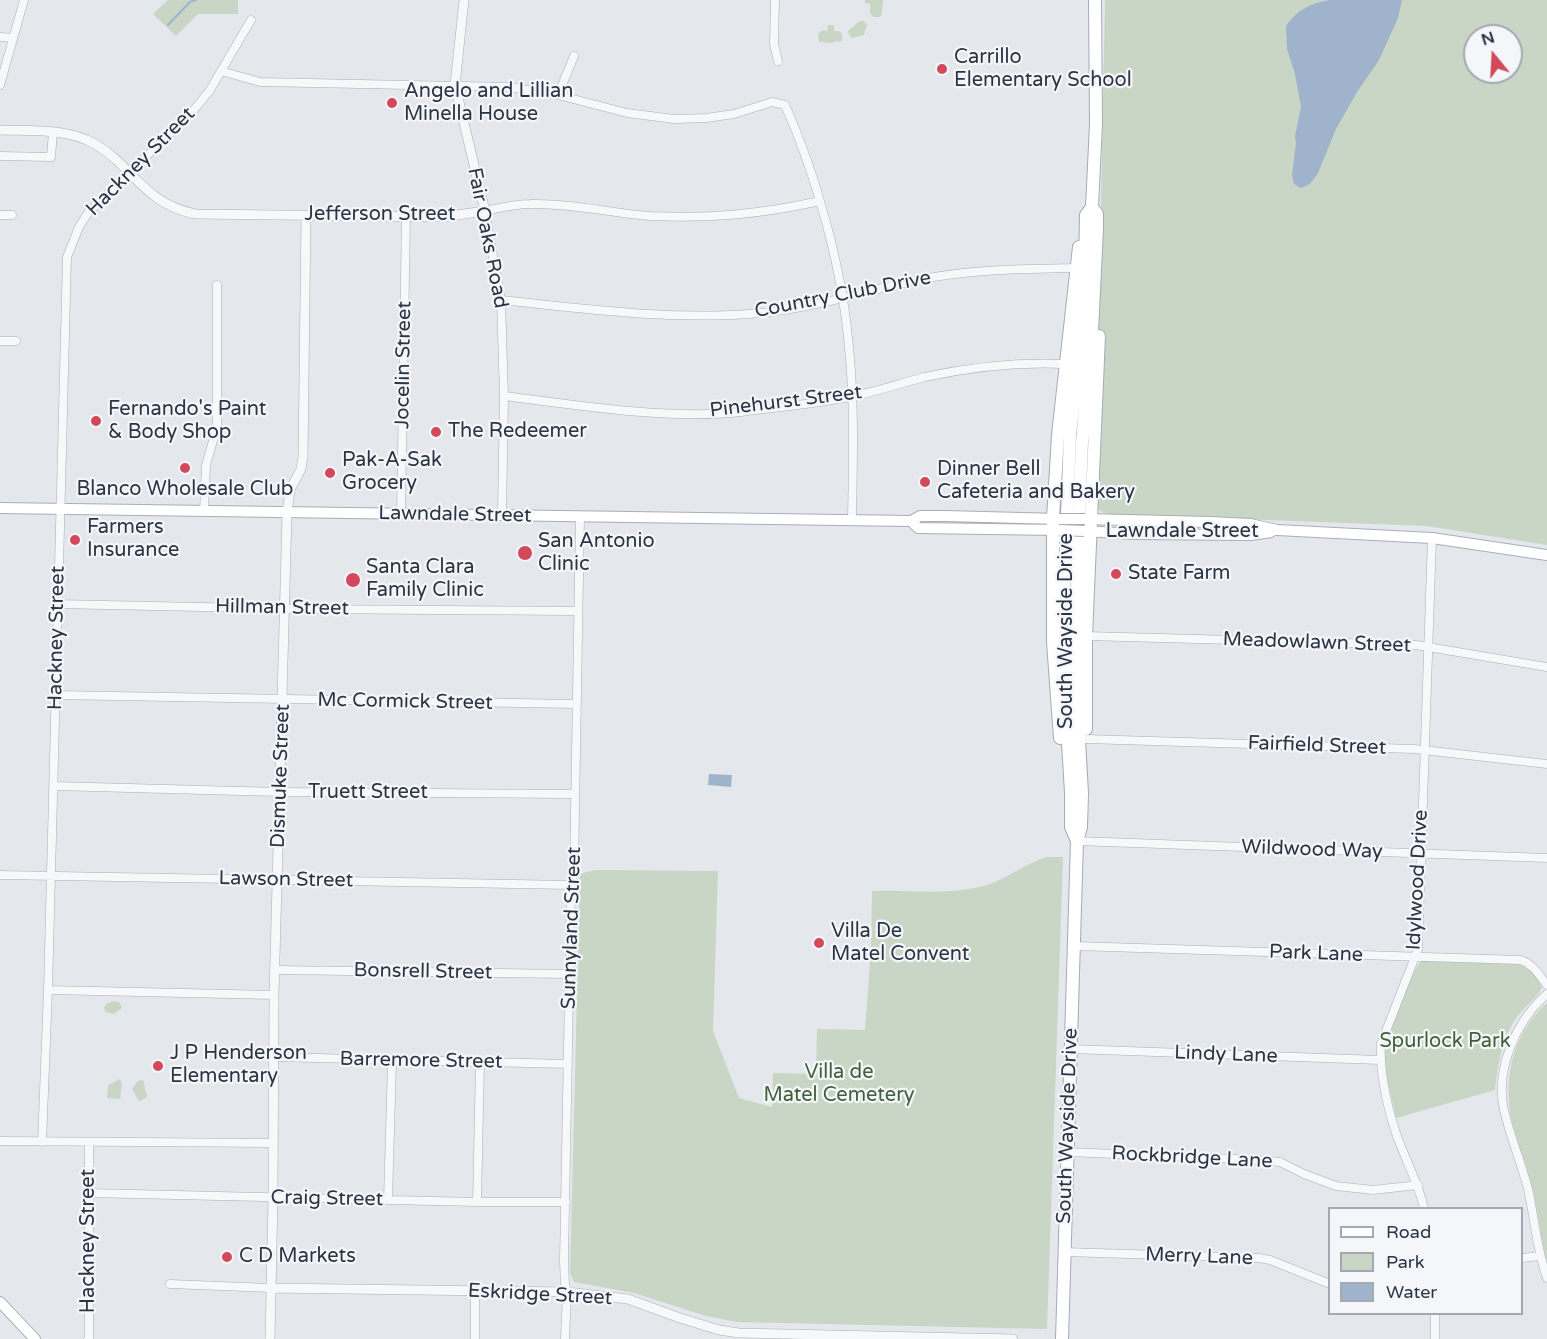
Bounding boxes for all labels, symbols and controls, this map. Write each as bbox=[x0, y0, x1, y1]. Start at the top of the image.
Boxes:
north arrow bbox=[1463, 24, 1523, 84]
text: N bbox=[1479, 27, 1497, 50]
place label: Carrillo Elementary School bbox=[954, 46, 1132, 93]
marker: Carrillo Elementary School bbox=[935, 62, 949, 76]
place label: Angelo and Lillian Minella House bbox=[404, 80, 573, 127]
marker: Angelo and Lillian Minella House bbox=[385, 96, 399, 110]
street label: Hackney Street bbox=[81, 102, 201, 222]
street label: Fair Oaks Road bbox=[462, 166, 512, 310]
street label: Jefferson Street bbox=[305, 203, 455, 227]
street label: Country Club Drive bbox=[753, 266, 933, 324]
street label: Jocelin Street bbox=[391, 301, 417, 429]
street label: Pinehurst Street bbox=[708, 381, 864, 423]
place label: Fernando's Paint & Body Shop bbox=[108, 398, 266, 445]
marker: Fernando's Paint & Body Shop bbox=[89, 414, 103, 428]
place label: The Redeemer bbox=[448, 420, 587, 444]
marker: The Redeemer bbox=[429, 425, 443, 439]
place label: Pak-A-Sak Grocery bbox=[342, 449, 442, 496]
place label: Dinner Bell Cafeteria and Bakery bbox=[937, 458, 1135, 505]
marker: Blanco Wholesale Club bbox=[178, 461, 192, 475]
marker: Pak-A-Sak Grocery bbox=[323, 466, 337, 480]
marker: Dinner Bell Cafeteria and Bakery bbox=[918, 475, 932, 489]
place label: Blanco Wholesale Club bbox=[77, 478, 293, 502]
street label: Lawndale Street bbox=[378, 502, 532, 528]
place label: Farmers Insurance bbox=[87, 516, 179, 563]
street label: Lawndale Street bbox=[1105, 520, 1259, 544]
place label: San Antonio Clinic bbox=[538, 530, 655, 577]
marker: Farmers Insurance bbox=[68, 533, 82, 547]
street label: South Wayside Drive bbox=[1055, 533, 1079, 729]
marker: San Antonio Clinic bbox=[516, 544, 534, 562]
place label: Santa Clara Family Clinic bbox=[366, 556, 484, 603]
place label: State Farm bbox=[1128, 562, 1230, 586]
street label: Hackney Street bbox=[44, 566, 70, 710]
marker: State Farm bbox=[1109, 567, 1123, 581]
marker: Santa Clara Family Clinic bbox=[344, 571, 362, 589]
street label: Hillman Street bbox=[215, 595, 349, 621]
street label: Meadowlawn Street bbox=[1222, 628, 1412, 658]
street label: Mc Cormick Street bbox=[317, 688, 493, 716]
street label: Dismuke Street bbox=[266, 703, 296, 849]
street label: Fairfield Street bbox=[1247, 732, 1387, 760]
street label: Truett Street bbox=[308, 781, 428, 805]
street label: Idylwood Drive bbox=[1402, 809, 1434, 951]
street label: Wildwood Way bbox=[1241, 836, 1383, 864]
street label: Sunnyland Street bbox=[557, 846, 587, 1010]
street label: Lawson Street bbox=[218, 867, 354, 893]
place label: Villa De Matel Convent bbox=[831, 920, 969, 967]
marker: Villa De Matel Convent bbox=[812, 936, 826, 950]
street label: Park Lane bbox=[1269, 940, 1363, 968]
street label: Bonsrell Street bbox=[353, 959, 493, 985]
street label: South Wayside Drive bbox=[1053, 1028, 1083, 1224]
park label: Spurlock Park bbox=[1379, 1030, 1511, 1054]
street label: Lindy Lane bbox=[1174, 1041, 1278, 1069]
place label: J P Henderson Elementary bbox=[170, 1042, 307, 1089]
street label: Barremore Street bbox=[339, 1048, 503, 1074]
marker: J P Henderson Elementary bbox=[151, 1059, 165, 1073]
park label: Villa de Matel Cemetery bbox=[763, 1061, 915, 1108]
street label: Rockbridge Lane bbox=[1111, 1142, 1273, 1174]
street label: Hackney Street bbox=[77, 1169, 101, 1313]
street label: Craig Street bbox=[270, 1186, 384, 1212]
legend bbox=[1328, 1207, 1523, 1315]
text: Road bbox=[1386, 1221, 1431, 1243]
street label: Merry Lane bbox=[1145, 1243, 1253, 1271]
place label: C D Markets bbox=[239, 1245, 356, 1269]
marker: C D Markets bbox=[220, 1250, 234, 1264]
text: Park bbox=[1386, 1251, 1424, 1273]
street label: Eskridge Street bbox=[467, 1279, 613, 1311]
text: Water bbox=[1386, 1281, 1437, 1303]

